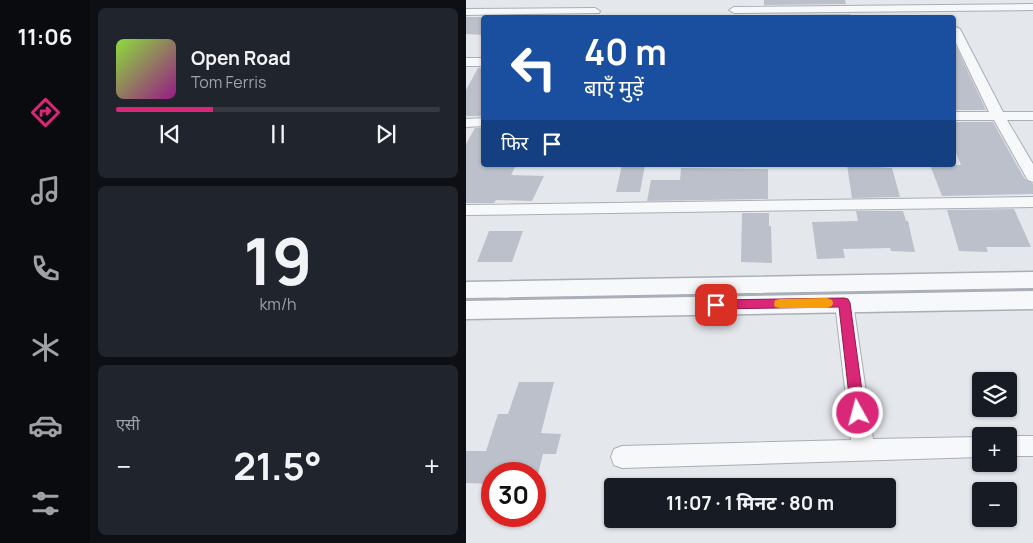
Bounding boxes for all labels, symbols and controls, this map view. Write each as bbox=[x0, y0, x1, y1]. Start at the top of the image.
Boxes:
text: 11:06 bbox=[18, 22, 72, 52]
text: 40 m bbox=[584, 28, 667, 76]
icon: left bbox=[501, 35, 566, 100]
text: Open Road bbox=[191, 45, 291, 71]
text: Tom Ferris bbox=[191, 71, 266, 93]
text: बाएँ मुड़ें bbox=[584, 73, 644, 103]
icon: directions bbox=[28, 95, 63, 130]
icon: previous bbox=[156, 120, 184, 148]
icon: pause bbox=[264, 120, 292, 148]
icon: next bbox=[372, 120, 400, 148]
text: फिर bbox=[501, 130, 528, 156]
icon: arrive bbox=[538, 130, 566, 158]
icon: music bbox=[28, 173, 63, 208]
text: 19 bbox=[244, 216, 312, 305]
icon: phone bbox=[28, 251, 63, 286]
pin bbox=[695, 284, 737, 326]
icon: arrive bbox=[702, 291, 730, 319]
text: km/h bbox=[259, 293, 297, 315]
icon: climate bbox=[28, 330, 63, 365]
map controls bbox=[972, 372, 1017, 527]
button: layers bbox=[972, 372, 1017, 417]
position arrow bbox=[831, 386, 883, 438]
icon: car bbox=[28, 408, 63, 443]
text: एसी bbox=[116, 413, 140, 435]
button: + bbox=[972, 427, 1017, 472]
text: 21.5° bbox=[233, 439, 322, 491]
text: − bbox=[116, 447, 131, 485]
text: + bbox=[424, 447, 440, 485]
speed limit sign: 30 bbox=[481, 462, 546, 527]
button: − bbox=[972, 482, 1017, 527]
icon: filters bbox=[28, 486, 63, 521]
text: 11:07 · 1 मिनट · 80 m bbox=[666, 490, 834, 516]

